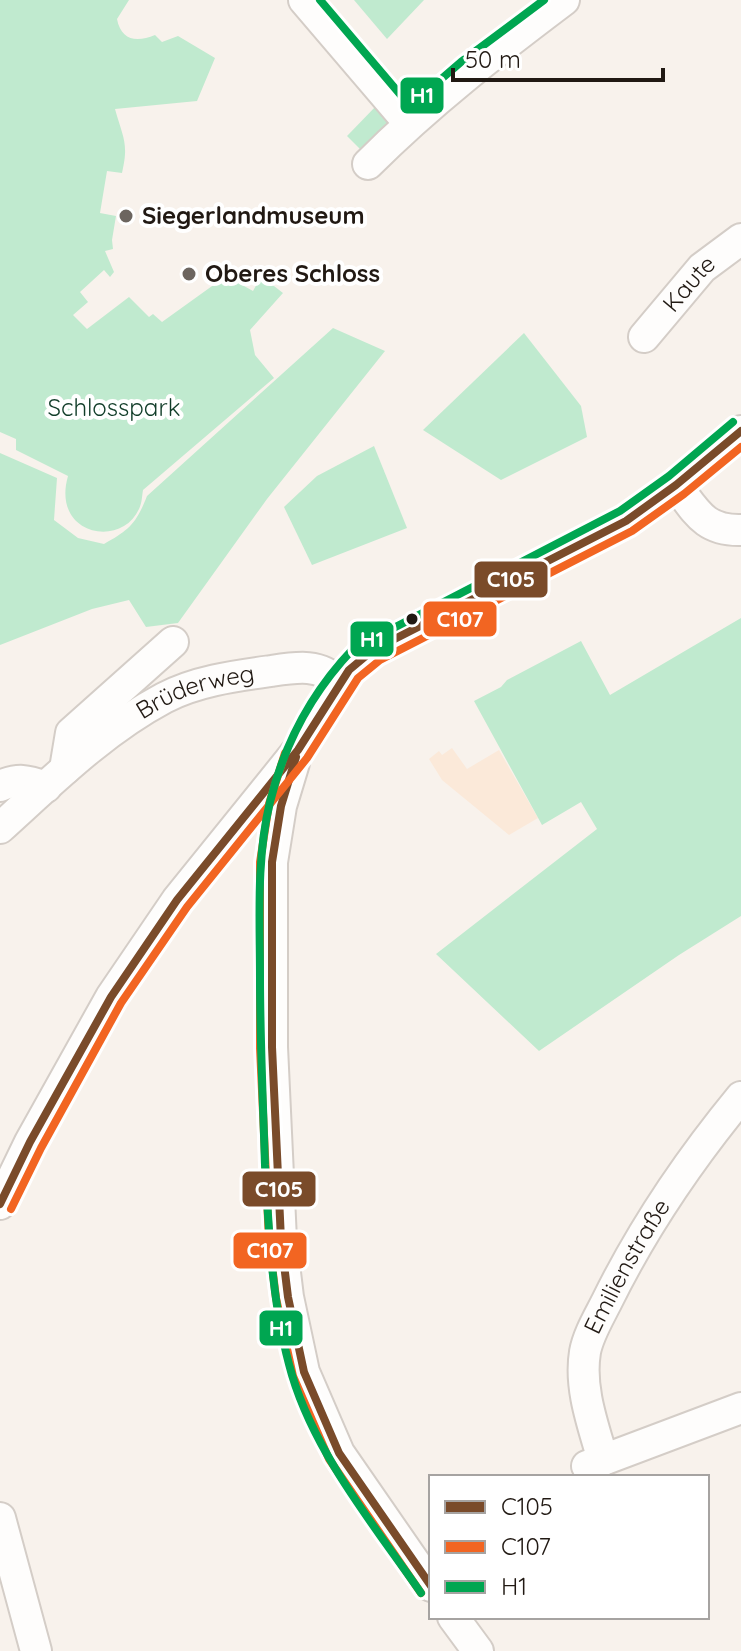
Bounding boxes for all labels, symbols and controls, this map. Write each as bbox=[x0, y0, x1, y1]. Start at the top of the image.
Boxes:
scale bar bbox=[453, 32, 663, 82]
text: 50 m bbox=[465, 44, 521, 74]
line badge: H1 bbox=[399, 76, 445, 115]
text: H1 bbox=[410, 81, 434, 109]
place label: Siegerlandmuseum bbox=[142, 200, 365, 230]
marker: Siegerlandmuseum bbox=[117, 207, 135, 225]
street label: Kaute bbox=[656, 248, 721, 318]
place label: Oberes Schloss bbox=[205, 258, 380, 288]
marker: Oberes Schloss bbox=[180, 265, 198, 283]
park label: Schlosspark bbox=[47, 392, 181, 422]
line badge: C105 bbox=[473, 560, 549, 599]
text: C105 bbox=[487, 565, 535, 593]
line badge: C107 bbox=[422, 600, 498, 638]
text: C107 bbox=[436, 605, 484, 633]
unlabelled marker bbox=[404, 611, 420, 627]
line badge: H1 bbox=[349, 620, 395, 658]
text: H1 bbox=[360, 625, 384, 653]
street label: Brüderweg bbox=[130, 658, 256, 725]
line badge: C105 bbox=[241, 1170, 317, 1208]
text: C105 bbox=[255, 1175, 303, 1203]
street label: Emilienstraße bbox=[577, 1193, 676, 1338]
line badge: C107 bbox=[232, 1231, 308, 1270]
text: C107 bbox=[246, 1236, 294, 1264]
line badge: H1 bbox=[258, 1309, 304, 1347]
text: H1 bbox=[269, 1314, 293, 1342]
legend bbox=[429, 1475, 709, 1619]
text: C105 bbox=[501, 1491, 553, 1521]
text: C107 bbox=[501, 1531, 551, 1561]
text: H1 bbox=[501, 1571, 527, 1601]

